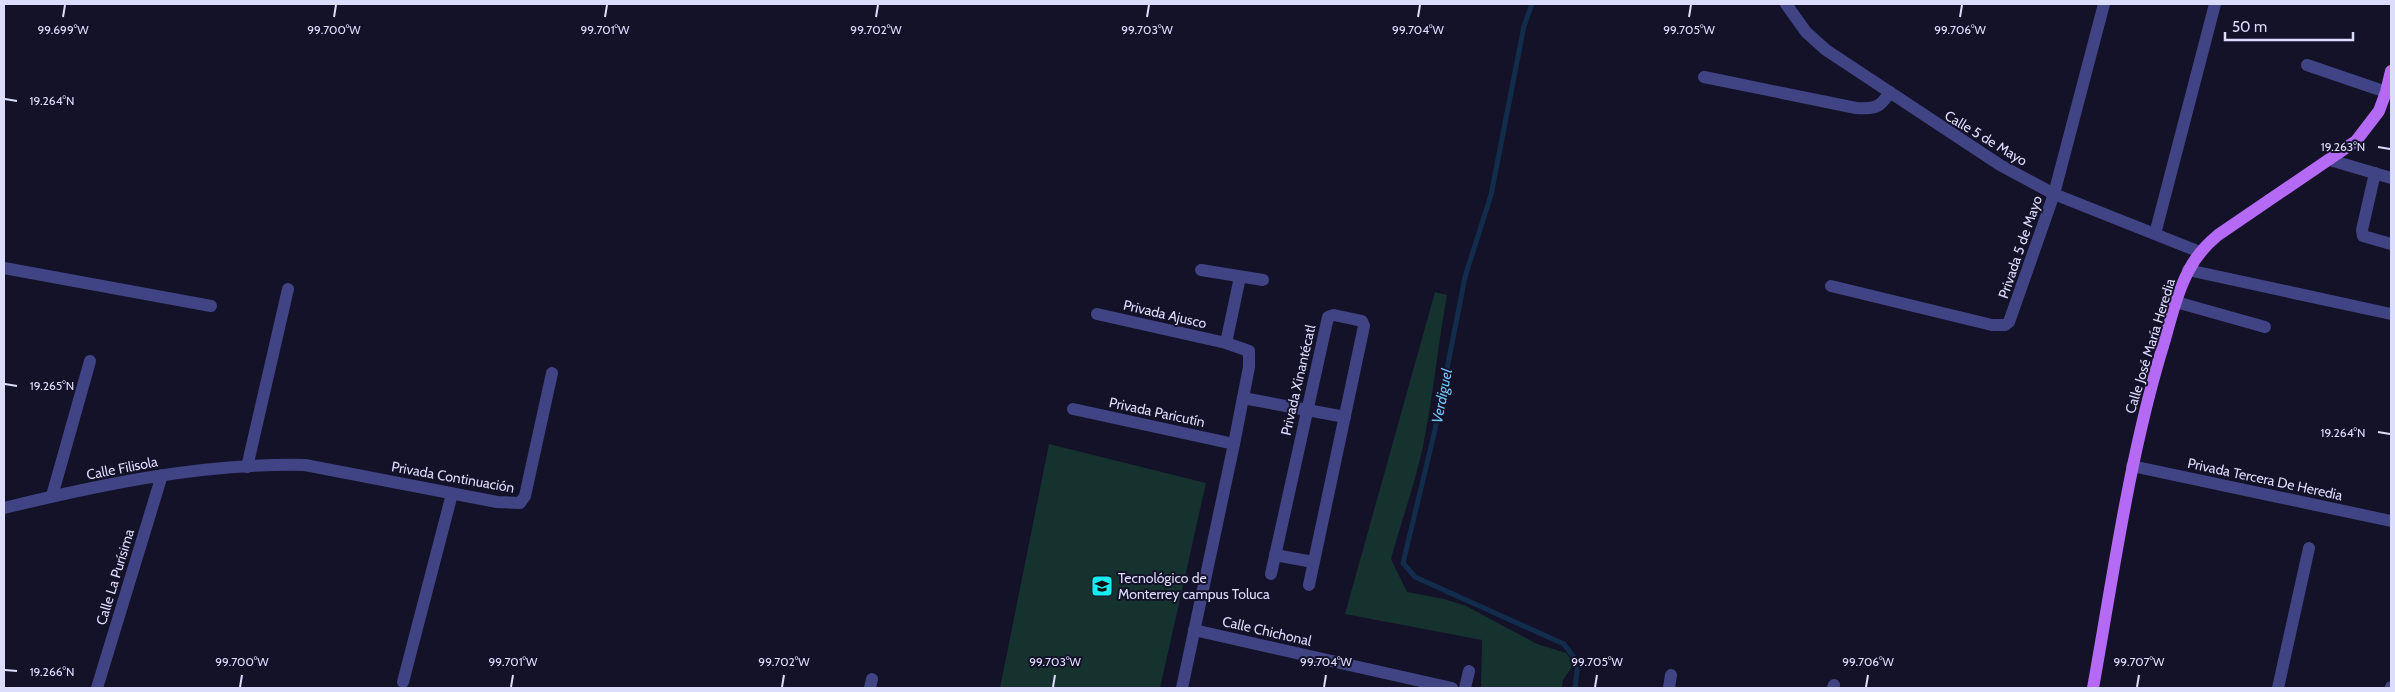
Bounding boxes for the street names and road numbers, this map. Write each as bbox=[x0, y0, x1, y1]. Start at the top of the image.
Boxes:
street label: Calle 5 de Mayo bbox=[1941, 106, 2031, 170]
street label: Privada 5 de Mayo bbox=[1994, 193, 2046, 301]
street label: Calle José María Heredia bbox=[2121, 276, 2179, 416]
street label: Privada Ajusco bbox=[1121, 296, 1209, 332]
street label: Privada Xinantécatl bbox=[1277, 322, 1320, 437]
street label: Privada Paricutín bbox=[1107, 393, 1207, 431]
street label: Calle Filisola bbox=[85, 452, 159, 484]
street label: Privada Tercera De Heredia bbox=[2186, 454, 2344, 504]
street label: Privada Continuación bbox=[390, 457, 516, 497]
street label: Calle La Purísima bbox=[92, 527, 138, 627]
street label: Calle Chichonal bbox=[1221, 612, 1314, 650]

